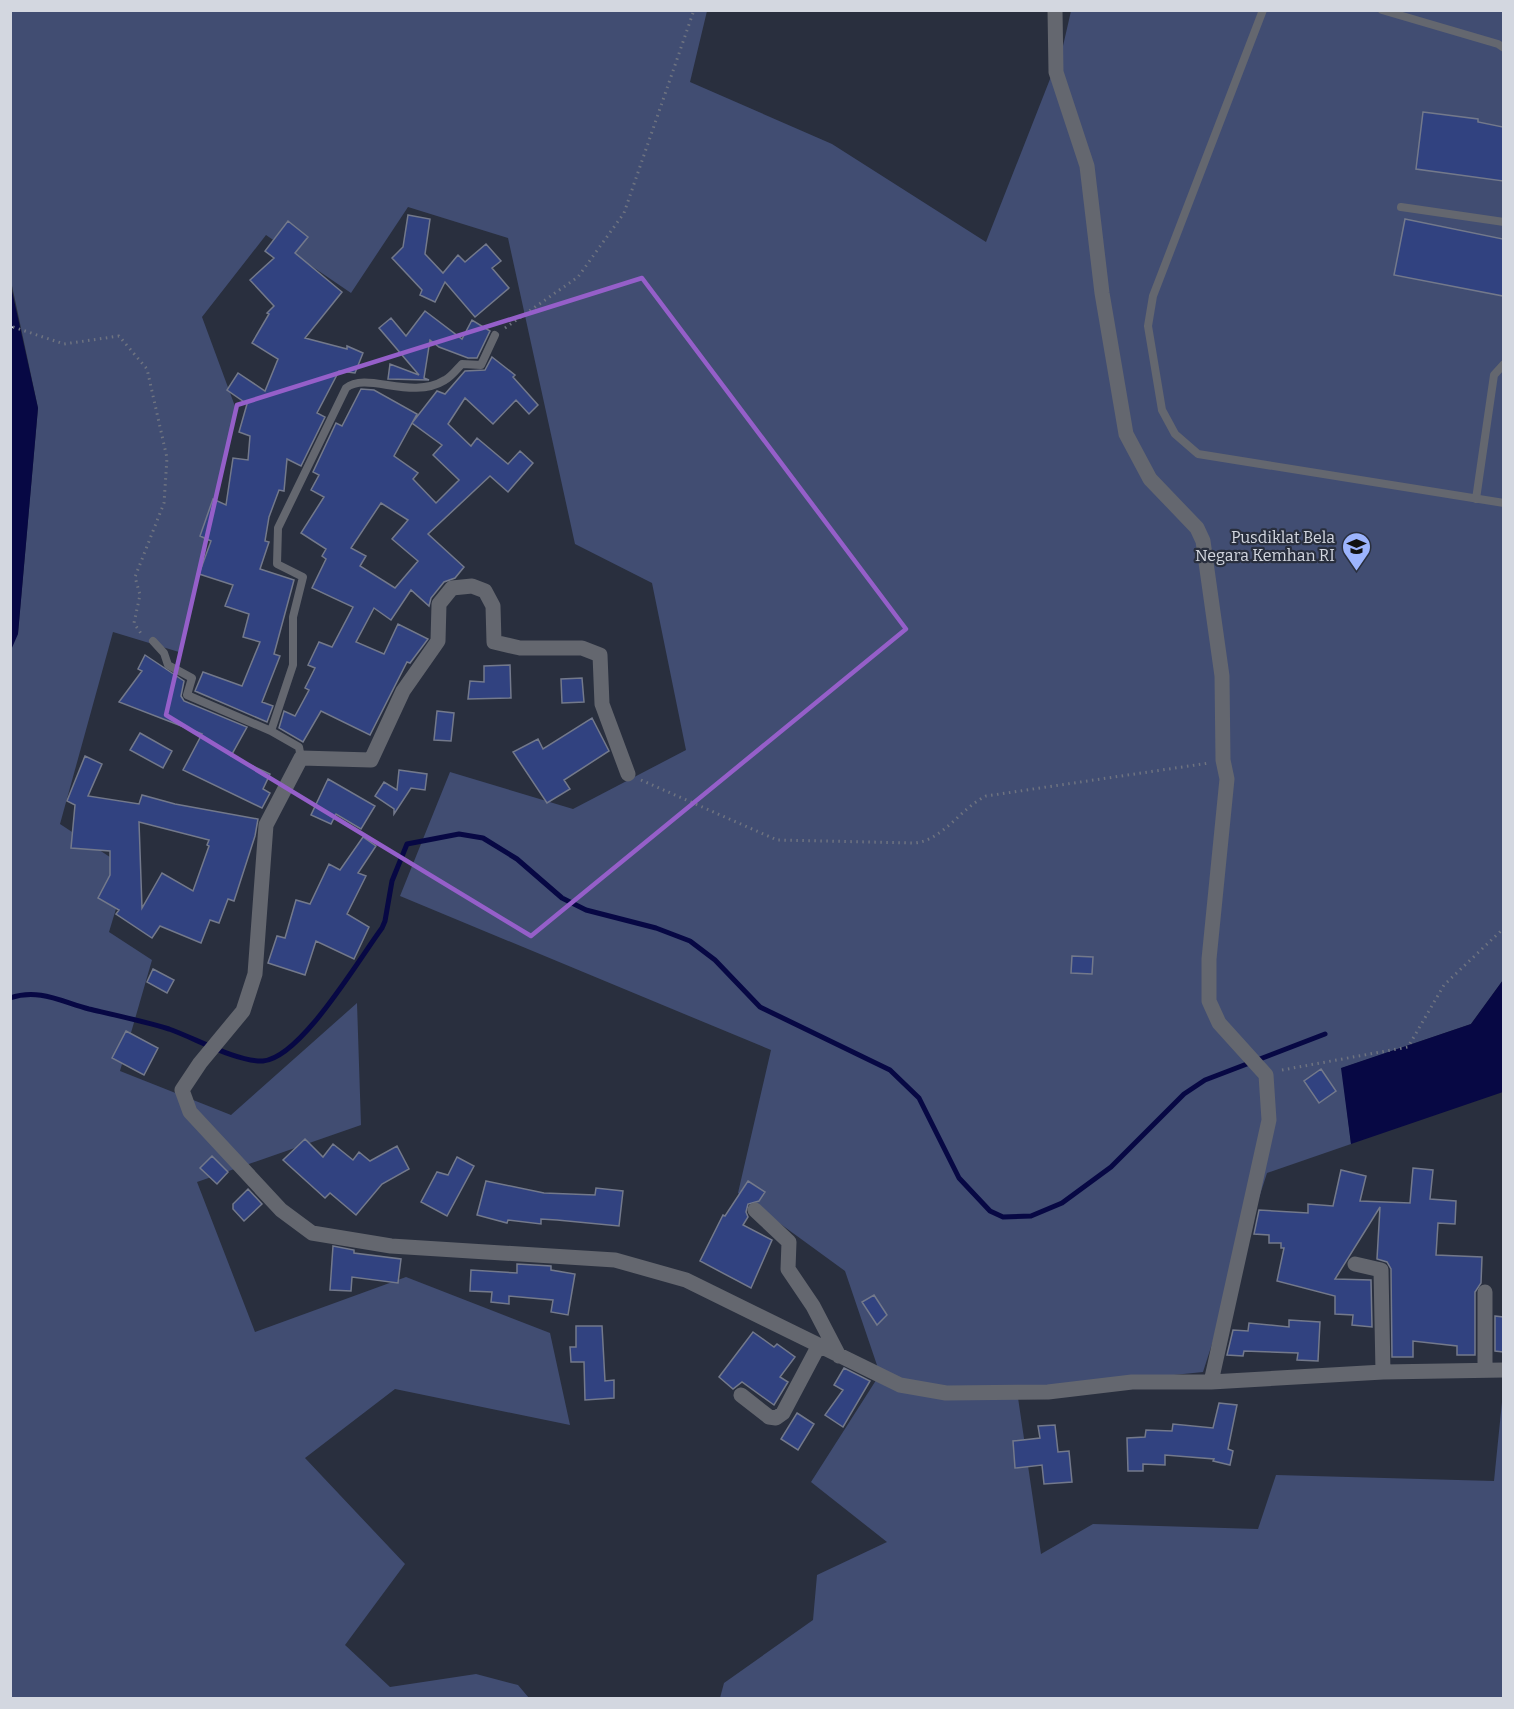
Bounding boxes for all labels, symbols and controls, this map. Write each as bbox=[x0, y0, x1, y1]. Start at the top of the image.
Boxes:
place label: Pusdiklat Bela Negara Kemhan RI bbox=[1195, 528, 1335, 565]
school or university icon: Pusdiklat Bela Negara Kemhan RI bbox=[1340, 530, 1372, 572]

